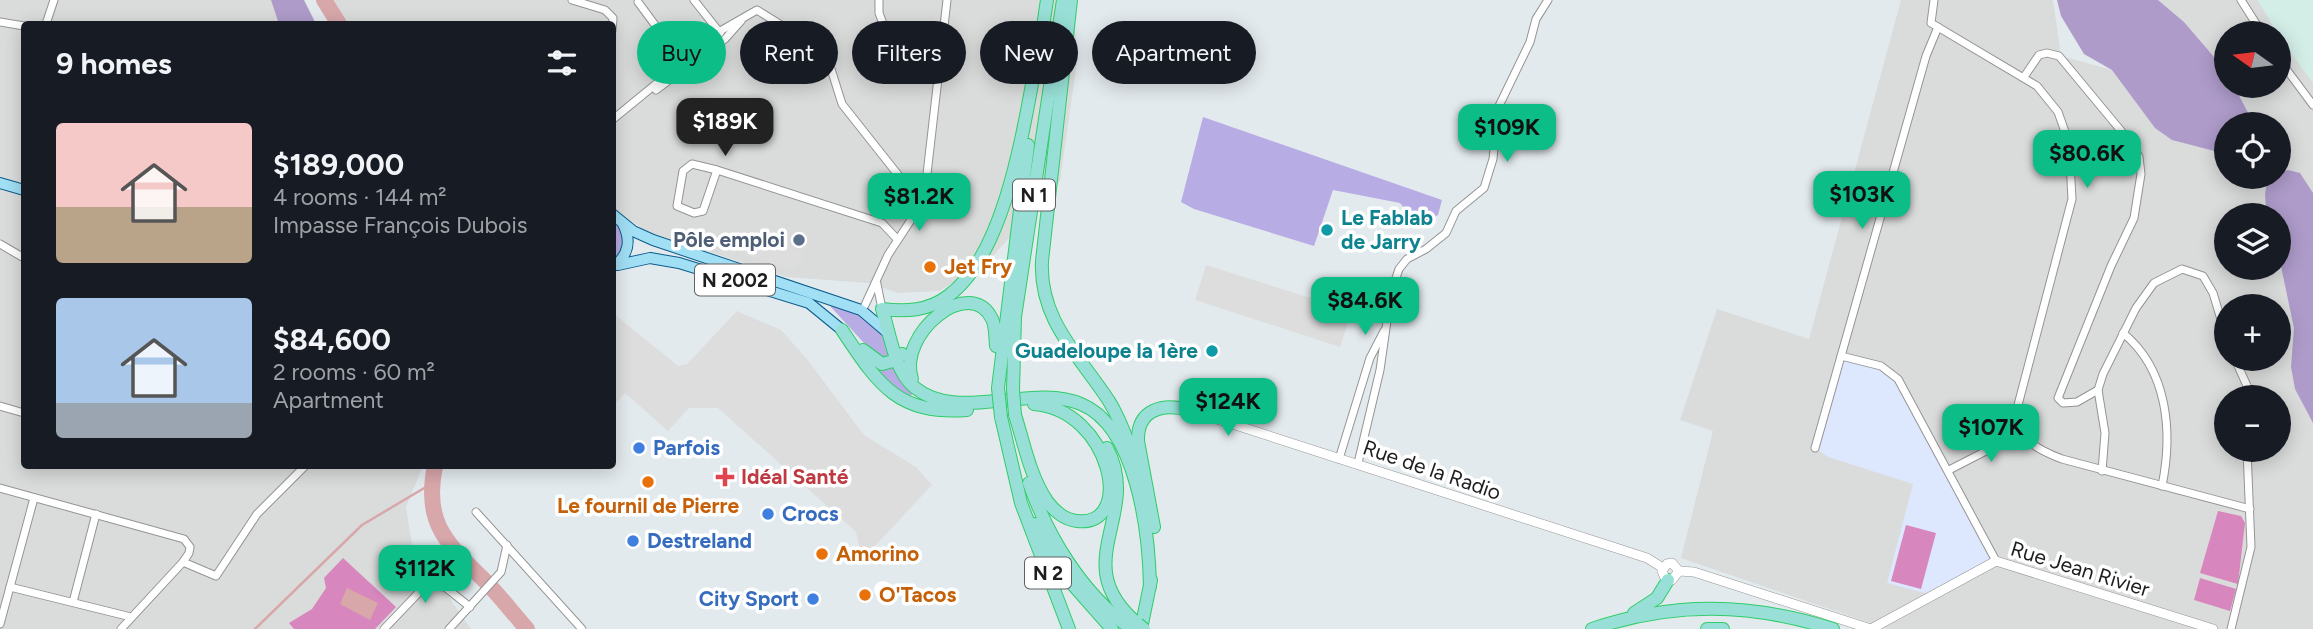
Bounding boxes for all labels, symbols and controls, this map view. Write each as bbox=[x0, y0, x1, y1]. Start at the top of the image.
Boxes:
chip: Buy bbox=[637, 21, 726, 84]
chip: Rent bbox=[740, 21, 838, 84]
chip: Filters bbox=[852, 21, 966, 84]
chip: New bbox=[980, 21, 1078, 84]
chip: Apartment bbox=[1092, 21, 1256, 84]
north arrow bbox=[2214, 21, 2291, 98]
map controls bbox=[2214, 21, 2291, 462]
icon: filters bbox=[543, 44, 581, 82]
text: 9 homes bbox=[56, 45, 172, 82]
pin: $189K bbox=[676, 99, 774, 158]
pin: $109K bbox=[1458, 104, 1556, 164]
text: $189K bbox=[692, 107, 758, 135]
button: locate bbox=[2214, 112, 2291, 189]
text: $109K bbox=[1474, 113, 1540, 141]
pin: $80.6K bbox=[2030, 130, 2144, 190]
text: $80.6K bbox=[2049, 139, 2125, 167]
text: $189,000 bbox=[273, 146, 404, 183]
icon: home bbox=[112, 151, 196, 235]
pin: $103K bbox=[1813, 172, 1911, 231]
pin: $81.2K bbox=[862, 174, 976, 233]
road number: N 1 bbox=[1013, 180, 1055, 210]
text: $103K bbox=[1829, 180, 1895, 208]
text: $81.2K bbox=[884, 182, 954, 210]
text: 4 rooms · 144 m² bbox=[273, 183, 447, 211]
button: layers bbox=[2214, 203, 2291, 280]
place label: Le Fablab de Jarry bbox=[1341, 205, 1433, 254]
text: Impasse François Dubois bbox=[273, 211, 527, 239]
marker: Le Fablab de Jarry bbox=[1319, 222, 1335, 238]
place label: Pôle emploi bbox=[673, 227, 785, 252]
marker: Pôle emploi bbox=[791, 232, 807, 248]
place label: Jet Fry bbox=[944, 254, 1013, 279]
marker: Jet Fry bbox=[922, 259, 938, 275]
road number: N 2002 bbox=[695, 264, 775, 296]
pin: $84.6K bbox=[1308, 278, 1422, 337]
text: $84.6K bbox=[1327, 286, 1403, 314]
button: + bbox=[2214, 294, 2291, 371]
text: $84,600 bbox=[273, 321, 391, 358]
icon: home bbox=[112, 326, 196, 410]
place label: Guadeloupe la 1ère bbox=[1015, 338, 1198, 363]
marker: Guadeloupe la 1ère bbox=[1204, 343, 1220, 359]
text: 2 rooms · 60 m² bbox=[273, 358, 435, 386]
pin: $124K bbox=[1179, 378, 1277, 438]
button: − bbox=[2214, 385, 2291, 462]
text: Apartment bbox=[273, 386, 384, 414]
text: $124K bbox=[1195, 387, 1261, 415]
pin: $107K bbox=[1942, 405, 2040, 464]
text: $107K bbox=[1958, 413, 2024, 441]
street label: Rue de la Radio bbox=[1360, 434, 1504, 505]
place label: Parfois bbox=[653, 435, 720, 460]
marker: Parfois bbox=[631, 440, 647, 456]
place label: Idéal Santé bbox=[741, 464, 849, 489]
marker: Idéal Santé bbox=[715, 467, 735, 487]
marker: Le fournil de Pierre bbox=[640, 474, 656, 490]
place label: Le fournil de Pierre bbox=[557, 493, 739, 518]
place label: Crocs bbox=[782, 501, 839, 526]
marker: Crocs bbox=[760, 506, 776, 522]
place label: Destreland bbox=[647, 528, 752, 553]
marker: Destreland bbox=[625, 533, 641, 549]
street label: Rue Jean Rivier bbox=[2008, 536, 2153, 601]
place label: Amorino bbox=[836, 541, 919, 566]
pin: $112K bbox=[376, 546, 474, 605]
marker: Amorino bbox=[814, 546, 830, 562]
text: $112K bbox=[395, 554, 455, 582]
road number: N 2 bbox=[1025, 558, 1071, 588]
place label: O'Tacos bbox=[879, 582, 956, 607]
place label: City Sport bbox=[699, 586, 799, 611]
marker: O'Tacos bbox=[857, 587, 873, 603]
marker: City Sport bbox=[805, 591, 821, 607]

